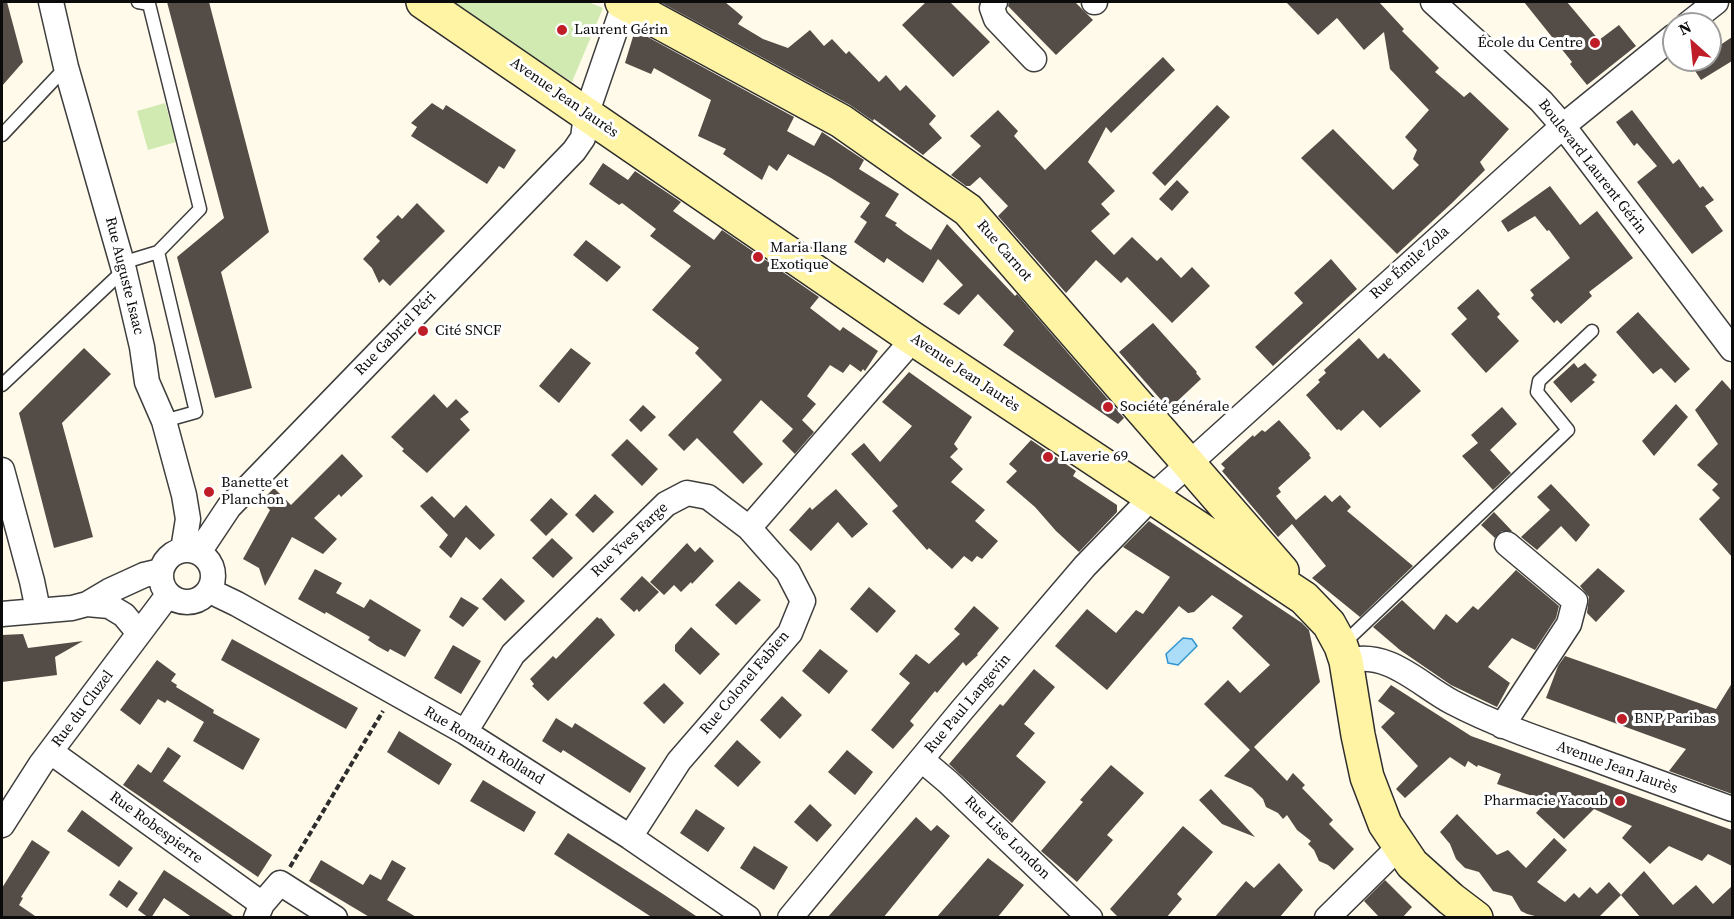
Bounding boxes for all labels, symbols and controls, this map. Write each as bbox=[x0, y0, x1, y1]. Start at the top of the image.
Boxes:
north arrow bbox=[1662, 12, 1722, 72]
text: N bbox=[1675, 15, 1695, 40]
place label: Laurent Gérin bbox=[574, 21, 668, 39]
marker: Laurent Gérin bbox=[555, 23, 569, 37]
place label: École du Centre bbox=[1477, 34, 1583, 52]
marker: École du Centre bbox=[1588, 36, 1602, 50]
street label: Avenue Jean Jaurès bbox=[507, 54, 621, 142]
street label: Boulevard Laurent Gérin bbox=[1534, 96, 1650, 238]
street label: Rue Auguste Isaac bbox=[101, 215, 147, 337]
street label: Rue Carnot bbox=[973, 217, 1035, 285]
street label: Rue Émile Zola bbox=[1367, 223, 1453, 303]
place label: Maria Ilang Exotique bbox=[770, 239, 847, 274]
marker: Maria Ilang Exotique bbox=[751, 250, 765, 264]
street label: Rue Gabriel Péri bbox=[352, 288, 440, 380]
place label: Cité SNCF bbox=[435, 322, 501, 340]
marker: Cité SNCF bbox=[416, 324, 430, 338]
street label: Avenue Jean Jaurès bbox=[907, 330, 1023, 416]
place label: Société générale bbox=[1120, 398, 1229, 416]
marker: Société générale bbox=[1101, 400, 1115, 414]
place label: Laverie 69 bbox=[1060, 448, 1128, 466]
marker: Laverie 69 bbox=[1041, 450, 1055, 464]
place label: Banette et Planchon bbox=[221, 474, 288, 509]
marker: Banette et Planchon bbox=[202, 485, 216, 499]
street label: Rue Yves Farge bbox=[588, 499, 672, 581]
street label: Rue Colonel Fabien bbox=[696, 628, 794, 738]
street label: Rue Paul Langevin bbox=[921, 651, 1015, 757]
street label: Rue du Cluzel bbox=[48, 667, 118, 751]
street label: Rue Romain Rolland bbox=[421, 703, 547, 789]
place label: BNP Paribas bbox=[1634, 710, 1716, 728]
marker: BNP Paribas bbox=[1615, 712, 1629, 726]
street label: Avenue Jean Jaurès bbox=[1554, 738, 1680, 798]
street label: Rue Robespierre bbox=[106, 788, 206, 868]
street label: Rue Lise London bbox=[960, 792, 1054, 884]
place label: Pharmacie Yacoub bbox=[1483, 792, 1608, 810]
marker: Pharmacie Yacoub bbox=[1613, 794, 1627, 808]

